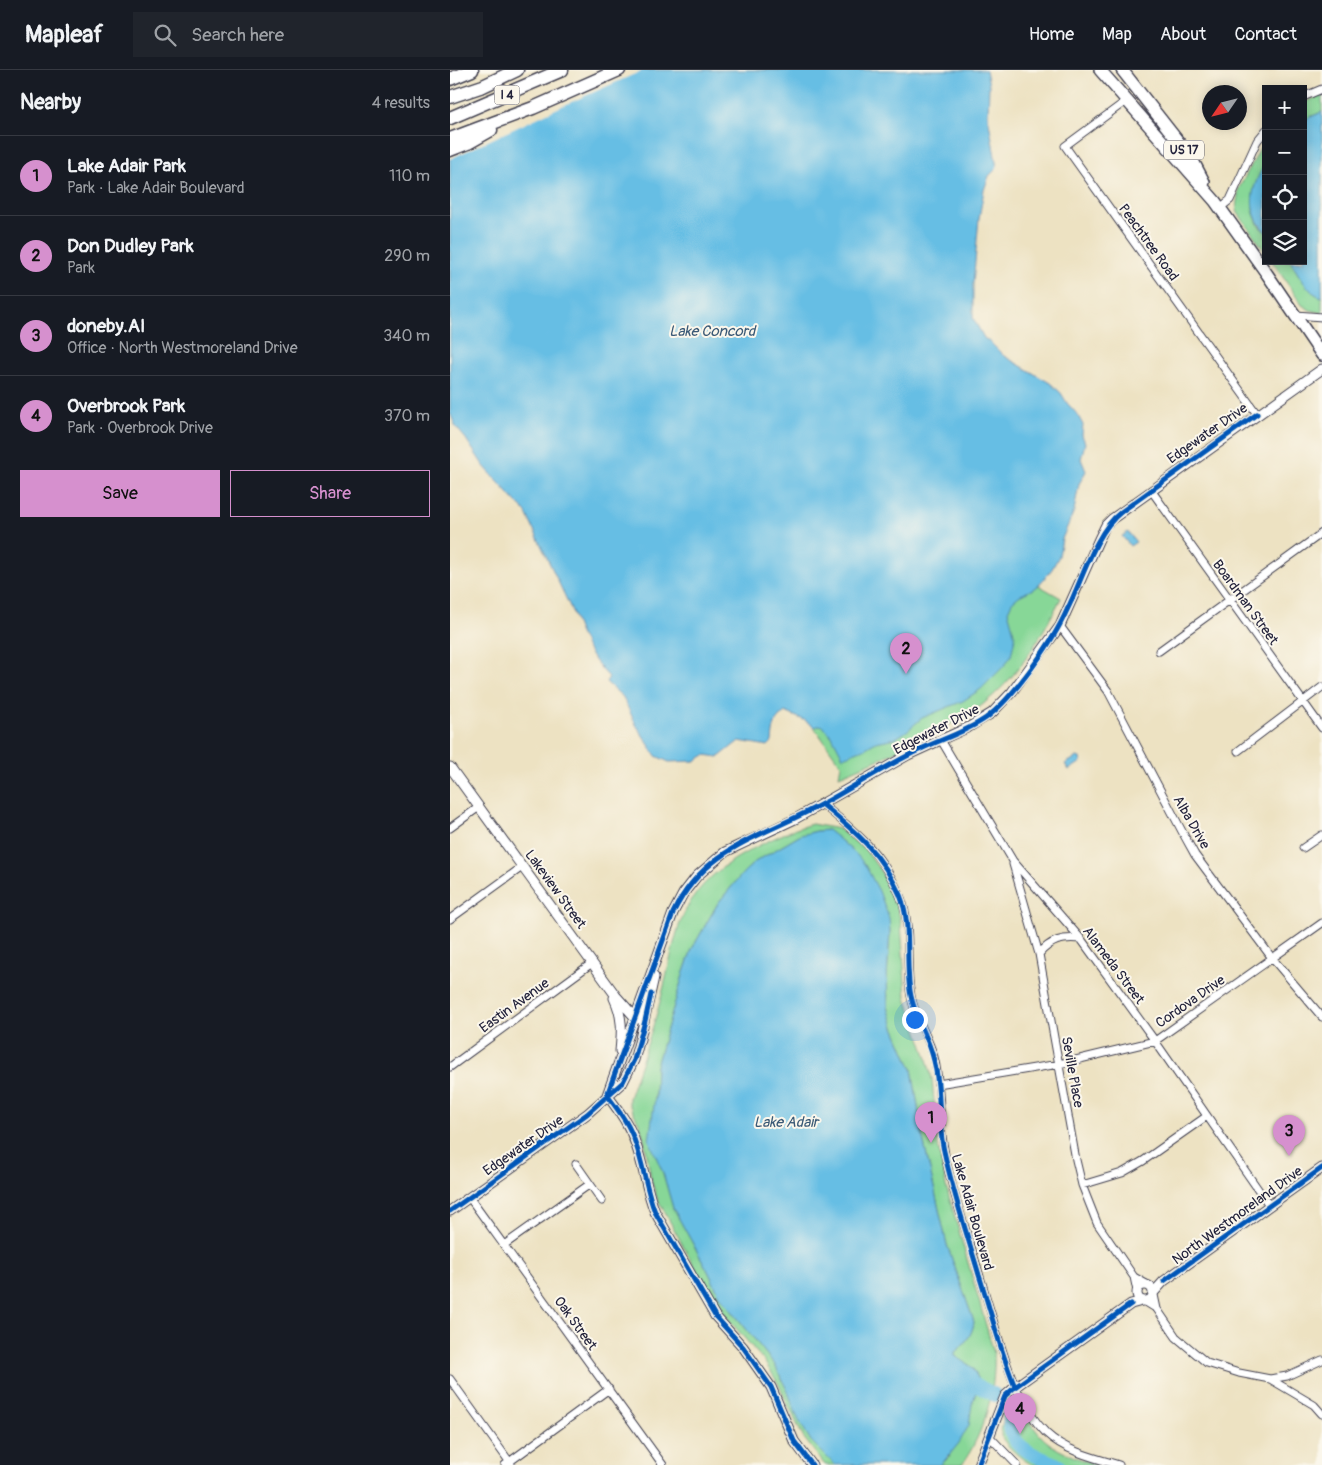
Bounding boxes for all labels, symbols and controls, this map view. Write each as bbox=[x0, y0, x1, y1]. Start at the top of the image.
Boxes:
search box bbox=[133, 12, 483, 57]
text: Mapleaf bbox=[25, 20, 103, 49]
icon: search bbox=[151, 21, 179, 49]
text: Search here bbox=[191, 23, 284, 47]
text: Home bbox=[1029, 23, 1074, 46]
text: Map bbox=[1102, 23, 1132, 46]
text: About bbox=[1160, 23, 1206, 46]
text: Contact bbox=[1234, 23, 1297, 46]
north arrow bbox=[1202, 85, 1247, 130]
map controls bbox=[1262, 85, 1307, 265]
button: + bbox=[1262, 85, 1307, 130]
road number: I 4 bbox=[494, 86, 520, 104]
text: Nearby bbox=[20, 89, 81, 116]
text: 4 results bbox=[372, 93, 430, 113]
button: − bbox=[1262, 130, 1307, 175]
road number: US 17 bbox=[1164, 140, 1204, 160]
text: Lake Adair Park bbox=[67, 154, 186, 178]
text: 1 bbox=[33, 166, 39, 186]
text: 110 m bbox=[389, 166, 430, 186]
button: locate bbox=[1262, 175, 1307, 220]
text: Park · Lake Adair Boulevard bbox=[67, 178, 245, 198]
street label: Peachtree Road bbox=[1115, 200, 1182, 284]
button: layers bbox=[1262, 220, 1307, 265]
text: Don Dudley Park bbox=[67, 234, 194, 258]
text: 2 bbox=[32, 246, 40, 266]
text: 290 m bbox=[384, 246, 430, 266]
text: Park bbox=[67, 258, 95, 278]
text: doneby.AI bbox=[67, 314, 145, 338]
water label: Lake Concord bbox=[669, 322, 757, 341]
text: 3 bbox=[32, 326, 40, 346]
text: 340 m bbox=[383, 326, 430, 346]
text: Office · North Westmoreland Drive bbox=[67, 338, 298, 358]
text: Overbrook Park bbox=[67, 394, 185, 418]
street label: Edgewater Drive bbox=[1164, 399, 1251, 467]
text: 4 bbox=[31, 406, 41, 426]
text: 370 m bbox=[384, 406, 430, 426]
text: Park · Overbrook Drive bbox=[67, 418, 213, 438]
button: Save bbox=[20, 470, 220, 517]
button: Share bbox=[230, 470, 430, 517]
street label: Boardman Street bbox=[1209, 556, 1282, 648]
pin: 2 bbox=[890, 633, 922, 674]
street label: Edgewater Drive bbox=[890, 700, 982, 758]
street label: Alba Drive bbox=[1170, 793, 1214, 852]
street label: Lakeview Street bbox=[521, 847, 590, 932]
street label: Alameda Street bbox=[1079, 923, 1148, 1008]
street label: Cordova Drive bbox=[1152, 971, 1228, 1032]
street label: Eastin Avenue bbox=[476, 974, 553, 1036]
your location bbox=[902, 1007, 928, 1033]
street label: Seville Place bbox=[1058, 1035, 1087, 1109]
pin: 1 bbox=[915, 1102, 947, 1143]
street label: Edgewater Drive bbox=[480, 1111, 567, 1179]
water label: Lake Adair bbox=[754, 1113, 820, 1132]
pin: 3 bbox=[1273, 1115, 1305, 1156]
street label: Lake Adair Boulevard bbox=[948, 1152, 997, 1272]
street label: North Westmoreland Drive bbox=[1169, 1162, 1306, 1268]
street label: Oak Street bbox=[550, 1293, 601, 1354]
pin: 4 bbox=[1004, 1393, 1036, 1434]

